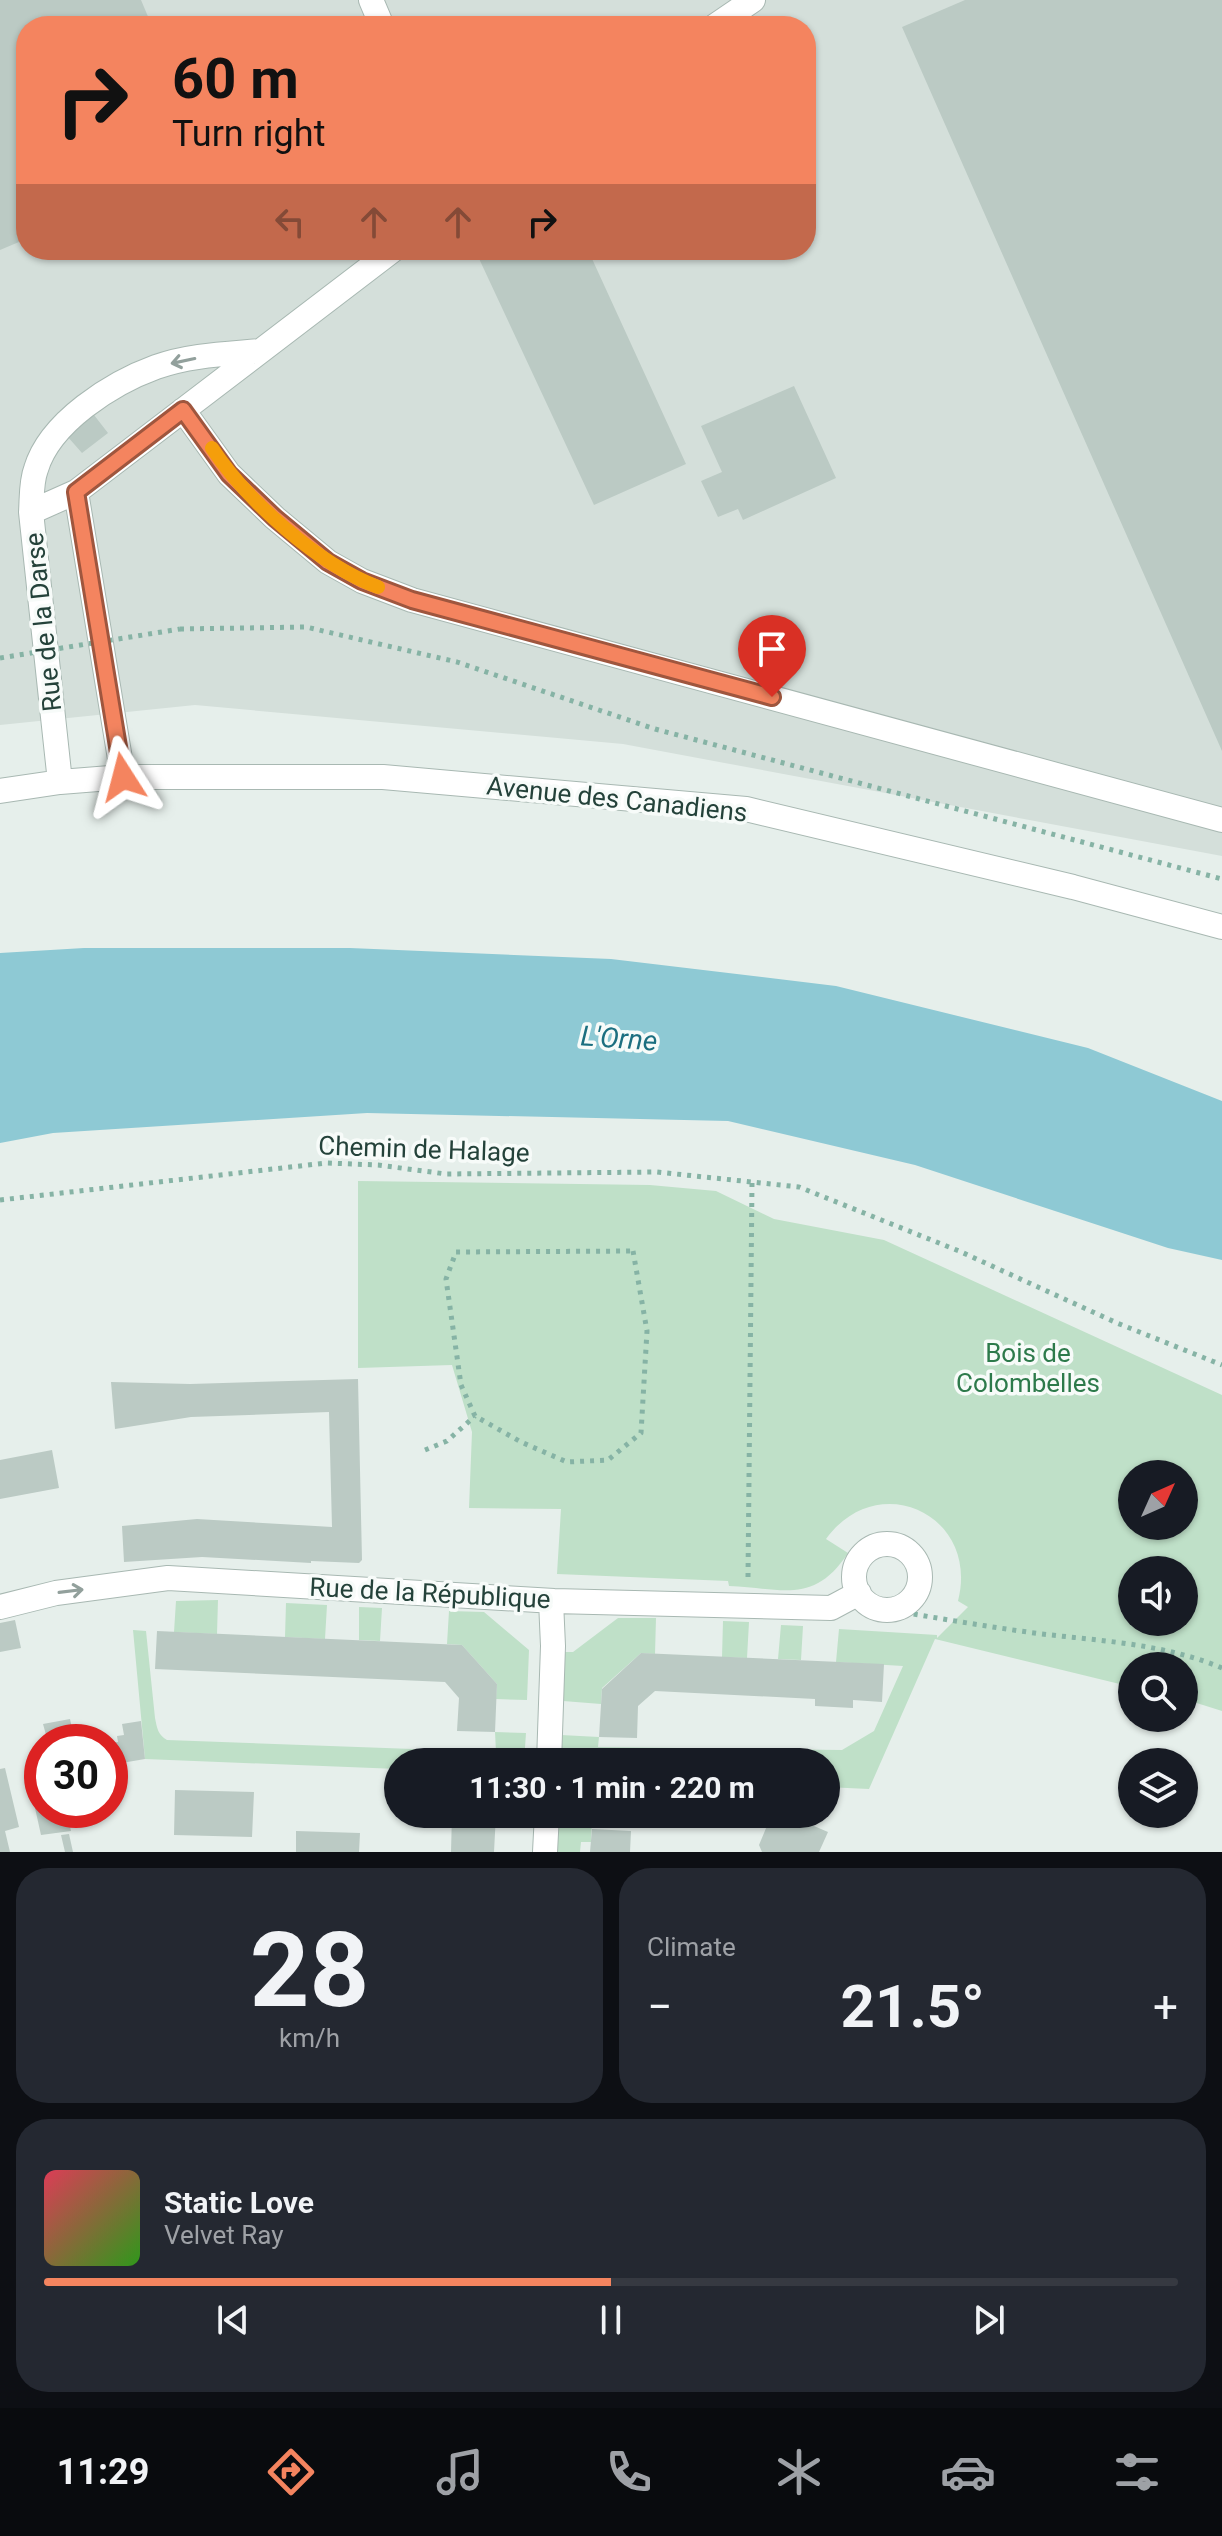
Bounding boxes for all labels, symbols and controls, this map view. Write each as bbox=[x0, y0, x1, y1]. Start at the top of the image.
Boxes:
text: 60 m bbox=[172, 46, 299, 112]
icon: right bbox=[40, 48, 144, 152]
text: Turn right bbox=[172, 113, 325, 155]
icon: left bbox=[268, 200, 312, 244]
icon: ahead bbox=[352, 200, 396, 244]
icon: ahead bbox=[436, 200, 480, 244]
icon: right bbox=[520, 200, 564, 244]
one-way arrow bbox=[171, 354, 196, 369]
street label: Rue de la Darse bbox=[19, 531, 67, 713]
pin bbox=[738, 615, 806, 697]
icon: arrive bbox=[750, 627, 794, 671]
position arrow bbox=[81, 735, 165, 819]
street label: Avenue des Canadiens bbox=[485, 770, 749, 828]
water label: L'Orne bbox=[580, 1019, 658, 1058]
street label: Chemin de Halage bbox=[318, 1130, 530, 1168]
park label: Bois de Colombelles bbox=[956, 1338, 1100, 1398]
north arrow bbox=[1118, 1460, 1198, 1540]
map controls bbox=[1118, 1460, 1198, 1828]
button: sound bbox=[1118, 1556, 1198, 1636]
street label: Rue de la République bbox=[309, 1572, 551, 1614]
one-way arrow bbox=[57, 1583, 84, 1598]
button: search bbox=[1118, 1652, 1198, 1732]
speed limit sign: 30 bbox=[24, 1724, 128, 1828]
button: layers bbox=[1118, 1748, 1198, 1828]
text: 11:30 · 1 min · 220 m bbox=[469, 1770, 755, 1805]
text: 28 bbox=[250, 1910, 369, 2031]
text: Climate bbox=[647, 1932, 736, 1962]
text: 21.5° bbox=[841, 1971, 985, 2042]
text: − bbox=[647, 1981, 672, 2033]
text: + bbox=[1153, 1981, 1178, 2033]
text: km/h bbox=[279, 2023, 340, 2053]
text: Static Love bbox=[164, 2185, 314, 2220]
text: Velvet Ray bbox=[164, 2220, 284, 2250]
icon: previous bbox=[211, 2298, 255, 2342]
icon: pause bbox=[589, 2298, 633, 2342]
icon: next bbox=[967, 2298, 1011, 2342]
icon: directions bbox=[263, 2444, 319, 2500]
icon: music bbox=[432, 2444, 488, 2500]
icon: phone bbox=[601, 2444, 657, 2500]
icon: climate bbox=[771, 2444, 827, 2500]
icon: car bbox=[940, 2444, 996, 2500]
icon: filters bbox=[1109, 2444, 1165, 2500]
text: 11:29 bbox=[57, 2451, 149, 2493]

